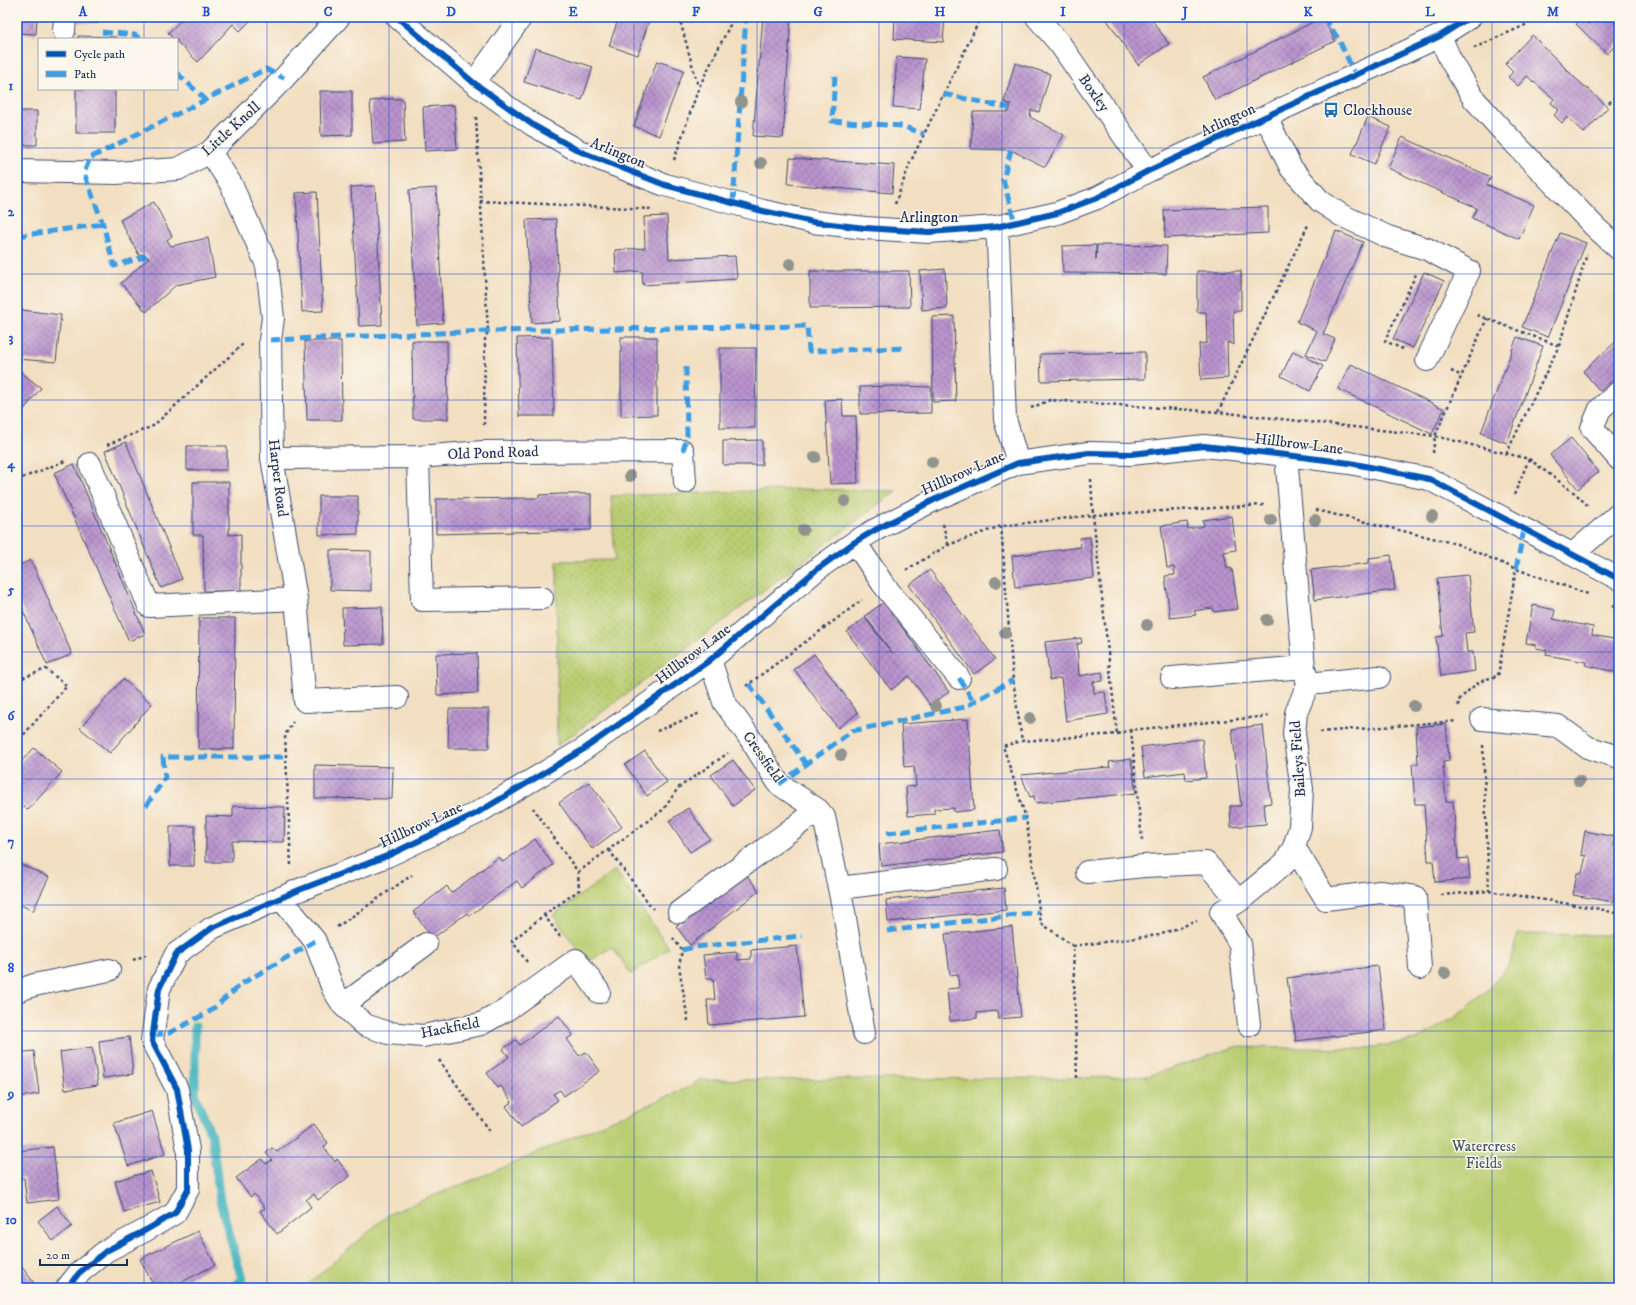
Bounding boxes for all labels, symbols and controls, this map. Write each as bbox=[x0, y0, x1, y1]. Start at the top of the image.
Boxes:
text: A bbox=[78, 4, 88, 20]
text: B bbox=[202, 4, 210, 20]
text: C bbox=[324, 4, 333, 20]
text: D bbox=[446, 4, 456, 20]
text: E bbox=[568, 4, 578, 20]
text: F bbox=[692, 4, 701, 20]
text: G bbox=[813, 4, 823, 20]
text: H bbox=[935, 4, 946, 20]
text: I bbox=[1060, 4, 1066, 20]
text: J bbox=[1180, 4, 1188, 21]
text: K bbox=[1303, 4, 1313, 20]
text: L bbox=[1425, 4, 1435, 20]
text: M bbox=[1547, 4, 1559, 20]
legend bbox=[38, 38, 178, 90]
text: Cycle path bbox=[74, 47, 126, 62]
text: Path bbox=[74, 67, 97, 82]
street label: Boxley bbox=[1074, 70, 1114, 116]
text: 1 bbox=[9, 78, 14, 94]
street label: Little Knoll bbox=[198, 97, 265, 160]
street label: Arlington bbox=[1197, 99, 1259, 141]
bus stop icon: Clockhouse bbox=[1322, 101, 1340, 119]
place label: Clockhouse bbox=[1343, 101, 1412, 120]
street label: Arlington bbox=[587, 133, 649, 173]
text: 2 bbox=[8, 204, 15, 220]
street label: Arlington bbox=[900, 208, 958, 227]
text: 3 bbox=[9, 330, 14, 346]
street label: Hillbrow Lane bbox=[1254, 429, 1344, 459]
street label: Harper Road bbox=[264, 438, 292, 518]
street label: Old Pond Road bbox=[447, 442, 539, 464]
street label: Hillbrow Lane bbox=[918, 446, 1008, 500]
text: 4 bbox=[6, 456, 15, 473]
text: 5 bbox=[7, 582, 15, 598]
street label: Hillbrow Lane bbox=[652, 620, 734, 688]
text: 6 bbox=[8, 708, 16, 724]
street label: Baileys Field bbox=[1286, 719, 1310, 798]
street label: Cressfield bbox=[738, 728, 788, 787]
street label: Hillbrow Lane bbox=[377, 798, 465, 852]
text: 7 bbox=[8, 834, 15, 850]
text: 8 bbox=[8, 960, 15, 976]
street label: Hackfield bbox=[419, 1013, 482, 1043]
text: 9 bbox=[7, 1086, 14, 1102]
park label: Watercress Fields bbox=[1451, 1137, 1516, 1173]
text: 10 bbox=[5, 1212, 17, 1228]
scale bar bbox=[40, 1241, 127, 1267]
text: 20 m bbox=[46, 1248, 70, 1263]

